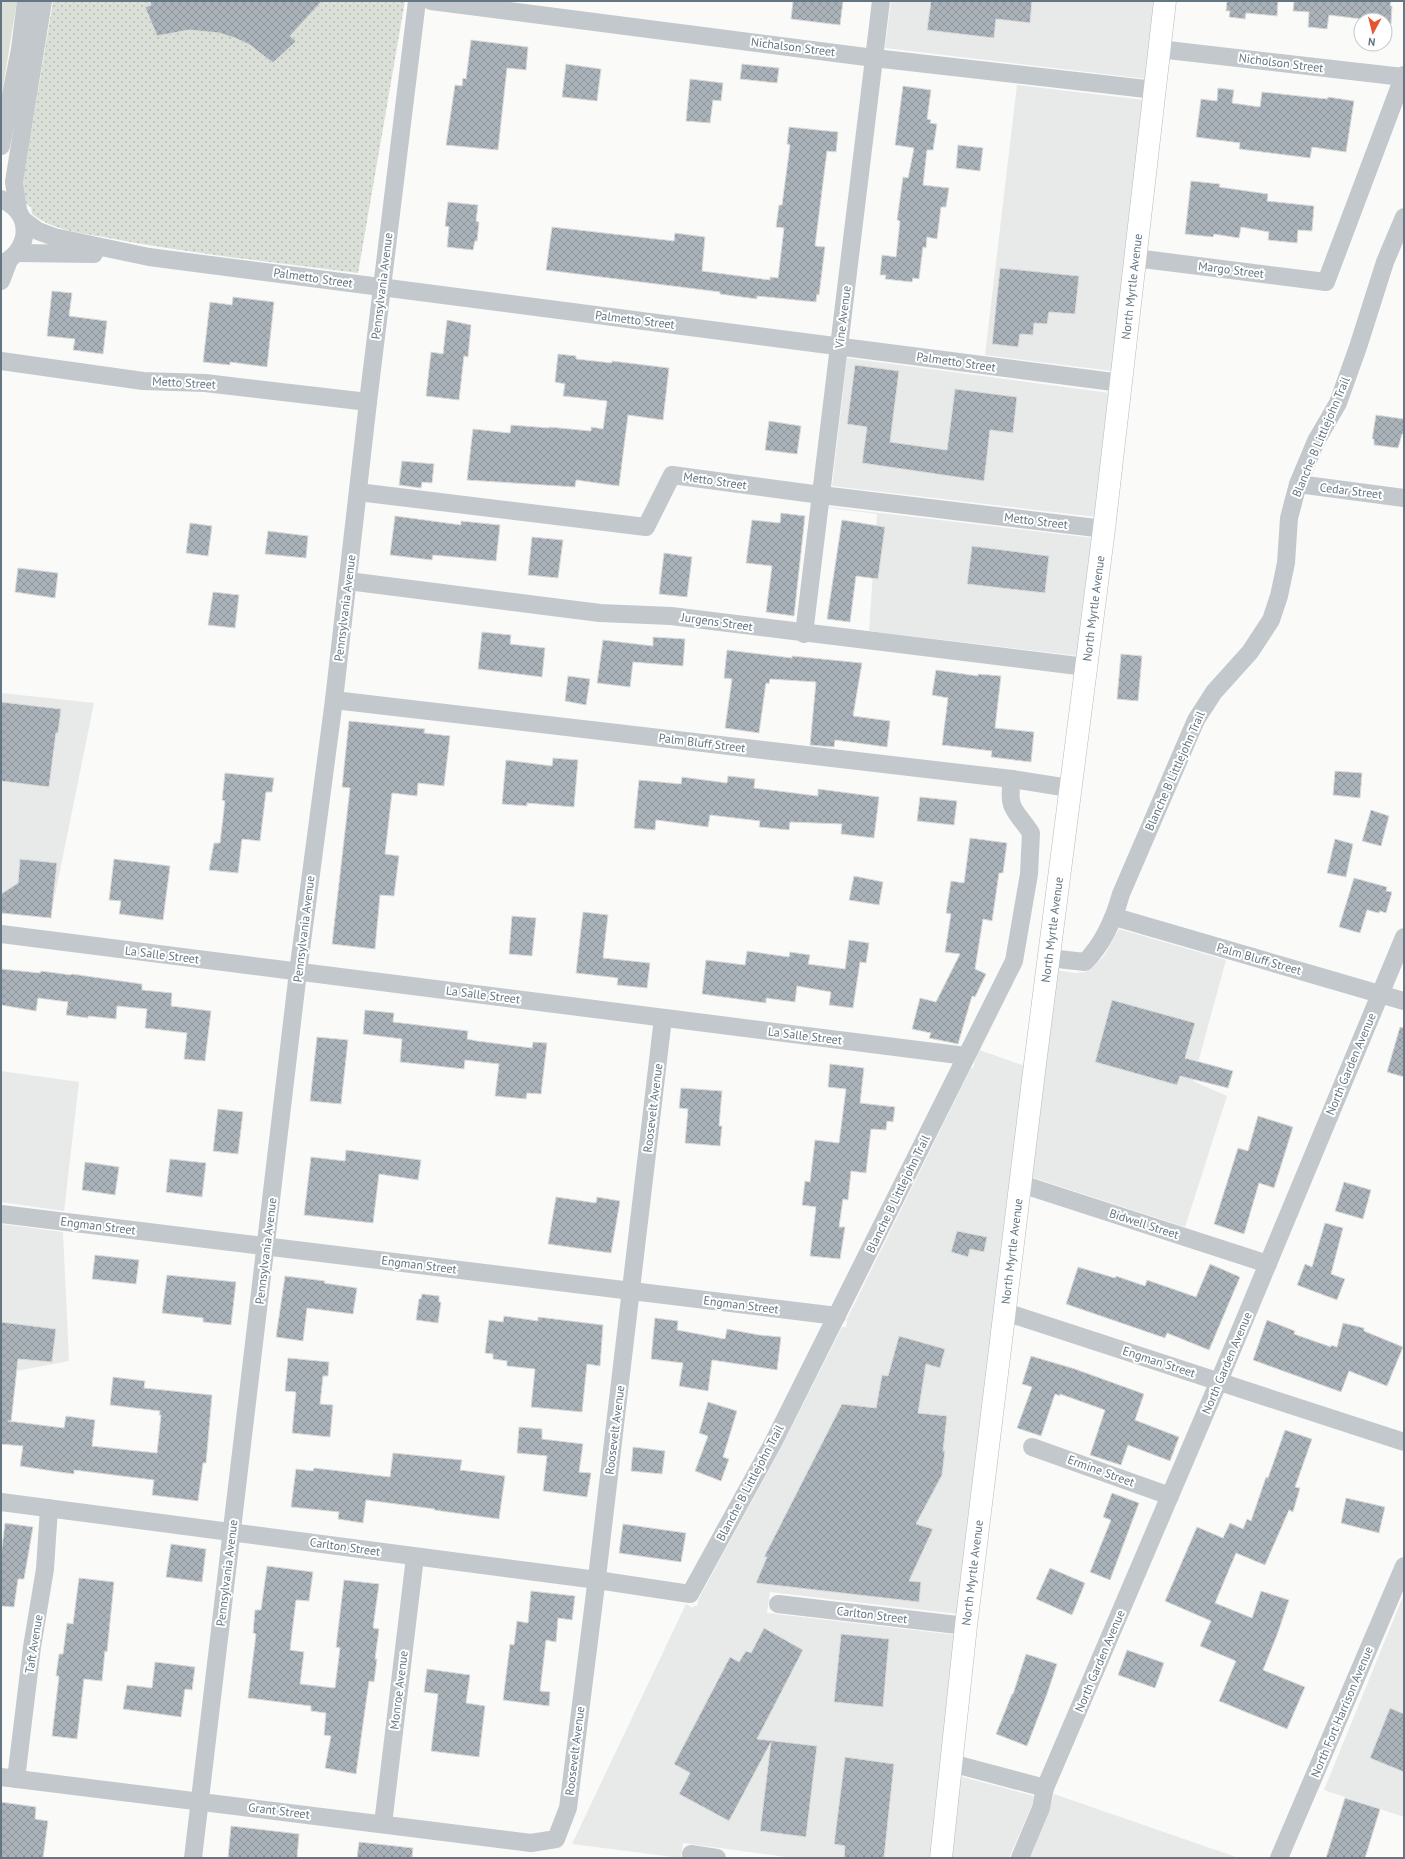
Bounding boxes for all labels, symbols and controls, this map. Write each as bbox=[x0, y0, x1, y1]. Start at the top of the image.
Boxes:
north arrow bbox=[1353, 12, 1393, 52]
street label: Nichalson Street bbox=[750, 34, 836, 59]
text: N bbox=[1367, 35, 1376, 49]
street label: Nicholson Street bbox=[1238, 50, 1324, 75]
street label: Pennsylvania Avenue bbox=[368, 232, 395, 340]
street label: North Myrtle Avenue bbox=[1118, 233, 1145, 340]
street label: Margo Street bbox=[1197, 258, 1265, 281]
street label: Palmetto Street bbox=[272, 265, 354, 290]
street label: Vine Avenue bbox=[831, 285, 854, 350]
street label: Palmetto Street bbox=[595, 307, 676, 332]
street label: Palmetto Street bbox=[915, 349, 997, 374]
street label: Metto Street bbox=[152, 373, 216, 392]
street label: Blanche B Littlejohn Trail bbox=[1288, 374, 1353, 499]
street label: Metto Street bbox=[682, 469, 748, 492]
street label: Cedar Street bbox=[1319, 479, 1383, 502]
street label: Metto Street bbox=[1003, 509, 1069, 532]
street label: Pennsylvania Avenue bbox=[331, 554, 358, 662]
street label: North Myrtle Avenue bbox=[1079, 555, 1108, 662]
street label: Jurgens Street bbox=[679, 609, 754, 634]
street label: Blanche B Littlejohn Trail bbox=[1141, 708, 1208, 833]
street label: Palm Bluff Street bbox=[658, 730, 746, 755]
street label: Pennsylvania Avenue bbox=[290, 875, 317, 983]
street label: North Myrtle Avenue bbox=[1038, 876, 1066, 983]
street label: Palm Bluff Street bbox=[1215, 939, 1303, 978]
street label: La Salle Street bbox=[124, 943, 200, 966]
street label: La Salle Street bbox=[445, 983, 521, 1006]
street label: North Garden Avenue bbox=[1322, 1010, 1379, 1117]
street label: La Salle Street bbox=[767, 1024, 843, 1047]
street label: Roosevelt Avenue bbox=[640, 1062, 665, 1153]
street label: Blanche B Littlejohn Trail bbox=[862, 1132, 933, 1255]
street label: Pennsylvania Avenue bbox=[252, 1197, 279, 1305]
street label: North Myrtle Avenue bbox=[998, 1197, 1025, 1305]
street label: Bidwell Street bbox=[1107, 1205, 1181, 1242]
street label: Engman Street bbox=[60, 1213, 136, 1238]
street label: Engman Street bbox=[381, 1252, 457, 1277]
street label: Engman Street bbox=[703, 1292, 779, 1317]
street label: North Garden Avenue bbox=[1198, 1309, 1255, 1416]
street label: Engman Street bbox=[1121, 1343, 1197, 1380]
street label: Roosevelt Avenue bbox=[602, 1384, 627, 1475]
street label: Blanche B Littlejohn Trail bbox=[713, 1422, 787, 1543]
street label: Ermine Street bbox=[1066, 1452, 1137, 1490]
street label: Pennsylvania Avenue bbox=[213, 1519, 240, 1627]
street label: North Myrtle Avenue bbox=[958, 1519, 986, 1626]
street label: Carlton Street bbox=[309, 1534, 381, 1559]
street label: Carlton Street bbox=[836, 1603, 908, 1626]
street label: North Garden Avenue bbox=[1071, 1607, 1128, 1714]
street label: Taft Avenue bbox=[21, 1613, 46, 1674]
street label: North Fort Harrison Avenue bbox=[1307, 1644, 1376, 1780]
street label: Monroe Avenue bbox=[386, 1650, 411, 1730]
street label: Roosevelt Avenue bbox=[562, 1705, 587, 1796]
street label: Grant Street bbox=[247, 1799, 311, 1822]

